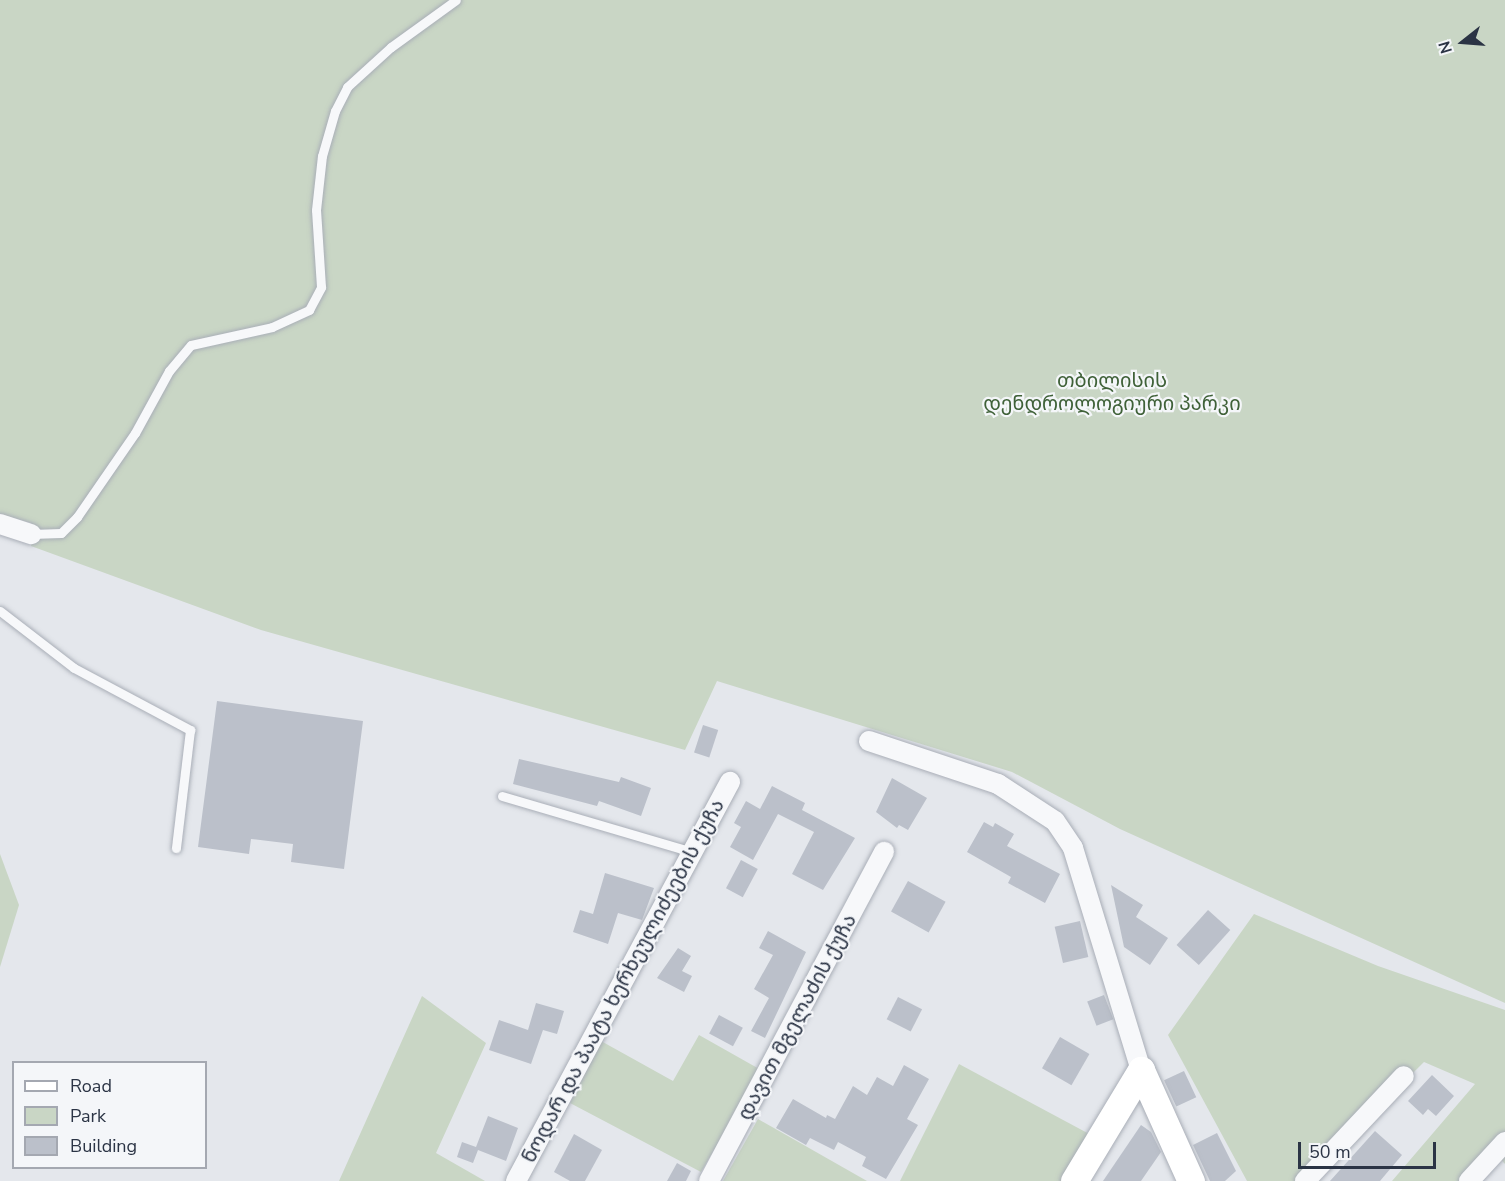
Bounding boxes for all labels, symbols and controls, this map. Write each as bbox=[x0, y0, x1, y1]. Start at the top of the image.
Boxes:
north arrow bbox=[1433, 12, 1493, 72]
text: N bbox=[1434, 38, 1458, 56]
park label: თბილისის დენდროლოგიური პარკი bbox=[983, 369, 1241, 416]
street label: ნოდარ და პაატა ხერხეულიძეების ქუჩა bbox=[517, 795, 729, 1167]
street label: დავით მგელაძის ქუჩა bbox=[732, 910, 862, 1124]
legend bbox=[12, 1061, 207, 1169]
text: Road bbox=[70, 1074, 112, 1098]
text: Park bbox=[70, 1104, 106, 1128]
scale bar bbox=[1301, 1130, 1439, 1168]
text: Building bbox=[70, 1134, 137, 1158]
text: 50 m bbox=[1309, 1140, 1351, 1164]

